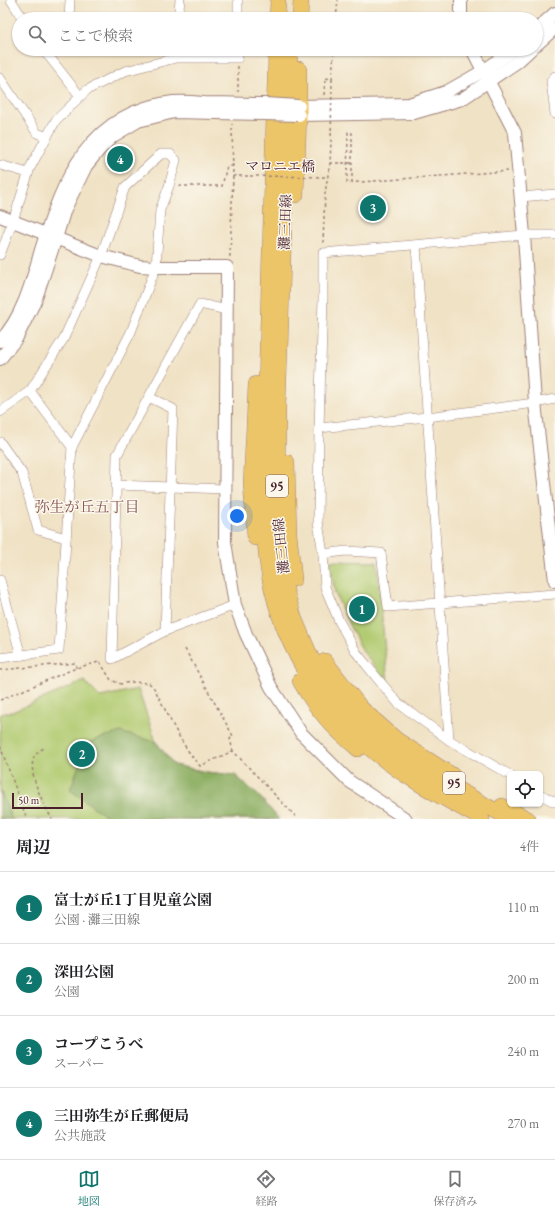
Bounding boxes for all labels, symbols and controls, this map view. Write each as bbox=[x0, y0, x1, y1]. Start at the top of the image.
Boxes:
search box bbox=[12, 12, 543, 56]
icon: search bbox=[26, 23, 48, 45]
text: ここで検索 bbox=[58, 26, 133, 45]
pin: 4 bbox=[107, 144, 133, 174]
street label: マロニエ橋 bbox=[245, 156, 315, 176]
pin: 3 bbox=[360, 193, 386, 223]
street label: 灘三田線 bbox=[275, 194, 295, 250]
road number: 95 bbox=[266, 475, 288, 497]
district label: 弥生が丘五丁目 bbox=[34, 497, 140, 516]
your location bbox=[227, 506, 247, 526]
street label: 灘三田線 bbox=[269, 517, 293, 575]
pin: 1 bbox=[349, 594, 375, 624]
pin: 2 bbox=[69, 739, 95, 769]
map controls bbox=[507, 771, 543, 807]
button: locate bbox=[507, 771, 543, 807]
road number: 95 bbox=[443, 772, 465, 794]
scale bar bbox=[12, 791, 83, 810]
text: 50 m bbox=[18, 793, 39, 807]
text: 周辺 bbox=[16, 836, 50, 858]
text: 4件 bbox=[520, 838, 539, 855]
text: 富士が丘1丁目児童公園 bbox=[54, 890, 212, 909]
text: 1 bbox=[26, 899, 32, 916]
text: 110 m bbox=[508, 899, 539, 916]
text: 公園 · 灘三田線 bbox=[54, 911, 140, 928]
text: 深田公園 bbox=[54, 962, 114, 981]
text: 2 bbox=[26, 971, 32, 988]
text: 200 m bbox=[508, 971, 539, 988]
text: 公園 bbox=[54, 983, 80, 1000]
text: コープこうべ bbox=[54, 1034, 143, 1053]
text: 3 bbox=[26, 1043, 32, 1060]
text: 240 m bbox=[508, 1043, 539, 1060]
text: スーパー bbox=[54, 1055, 105, 1072]
text: 三田弥生が丘郵便局 bbox=[54, 1106, 189, 1125]
text: 4 bbox=[26, 1115, 32, 1132]
text: 270 m bbox=[508, 1115, 539, 1132]
text: 公共施設 bbox=[54, 1127, 106, 1144]
tab: 地図 bbox=[78, 1168, 100, 1208]
tab: 経路 bbox=[255, 1168, 277, 1208]
tab: 保存済み bbox=[433, 1168, 477, 1208]

